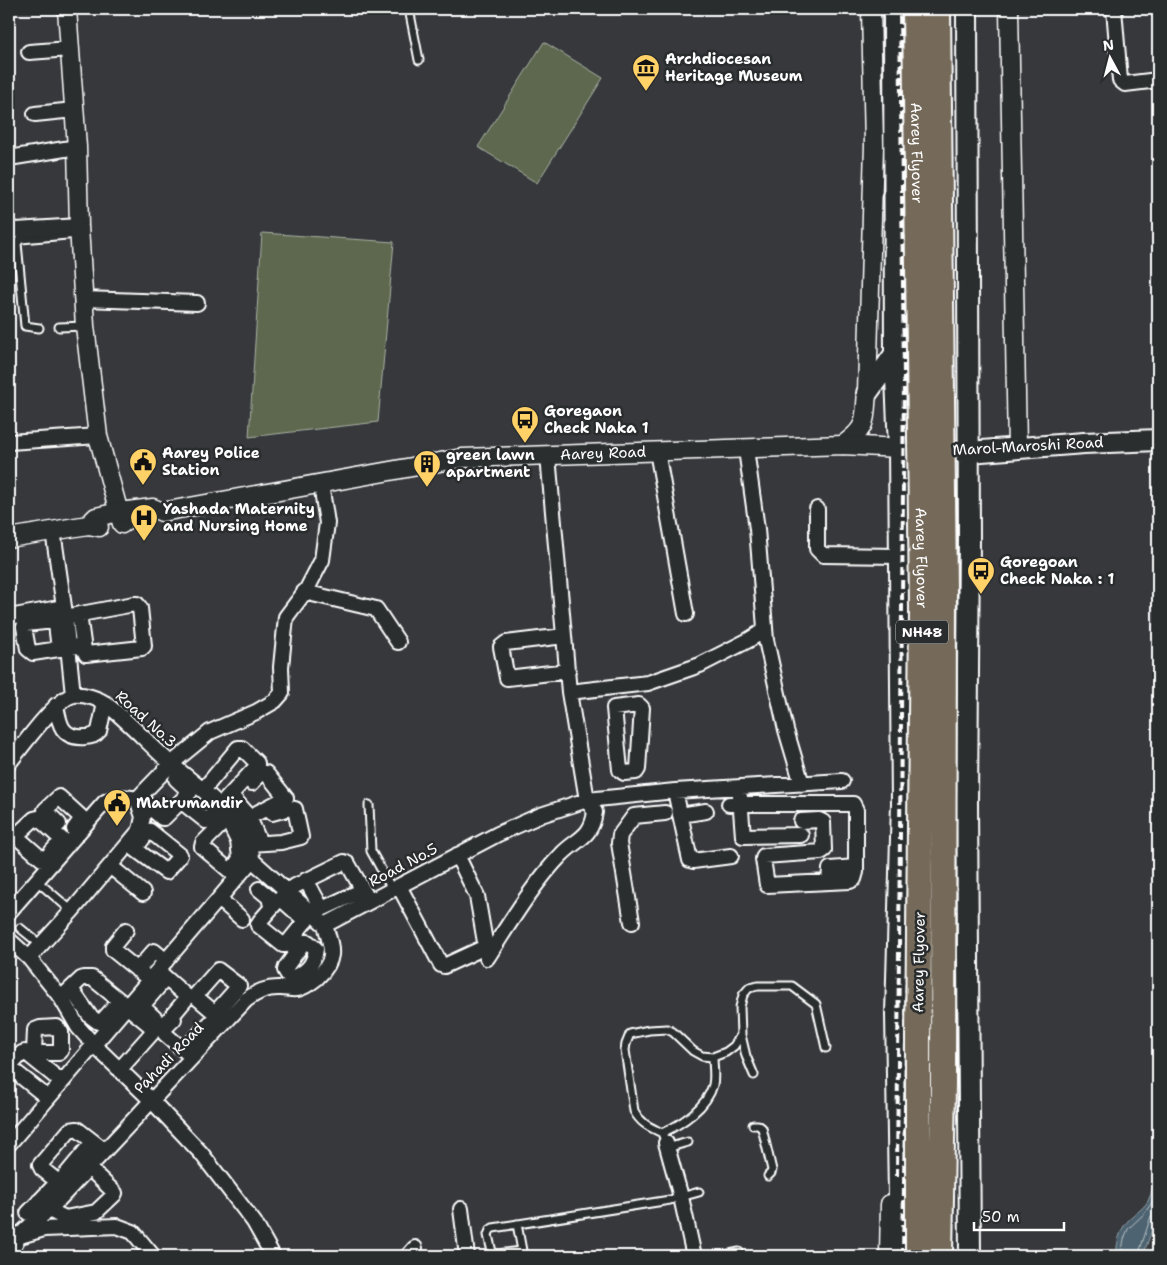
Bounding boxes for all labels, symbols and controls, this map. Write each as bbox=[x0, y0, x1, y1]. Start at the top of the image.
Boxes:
north arrow bbox=[1084, 32, 1134, 82]
text: N bbox=[1102, 35, 1115, 55]
place label: Archdiocesan Heritage Museum bbox=[665, 49, 803, 86]
museum icon: Archdiocesan Heritage Museum bbox=[631, 53, 661, 92]
street label: Aarey Flyover bbox=[906, 102, 927, 204]
place label: Goregaon Check Naka 1 bbox=[544, 401, 649, 438]
bus stop icon: Goregaon Check Naka 1 bbox=[510, 405, 540, 444]
street label: Marol-Maroshi Road bbox=[952, 432, 1104, 460]
street label: Aarey Road bbox=[560, 442, 647, 465]
place label: Aarey Police Station bbox=[162, 443, 260, 480]
place label: green lawn apartment bbox=[446, 445, 535, 482]
public building icon: Aarey Police Station bbox=[128, 447, 158, 486]
building icon: green lawn apartment bbox=[412, 449, 442, 488]
place label: Yashada Maternity and Nursing Home bbox=[163, 499, 315, 536]
hospital icon: Yashada Maternity and Nursing Home bbox=[129, 503, 159, 542]
street label: Aarey Flyover bbox=[911, 507, 932, 609]
place label: Goregoan Check Naka : 1 bbox=[1000, 552, 1115, 589]
bus stop icon: Goregoan Check Naka : 1 bbox=[966, 556, 996, 595]
road number: NH48 bbox=[896, 620, 948, 644]
street label: Road No.3 bbox=[111, 686, 181, 752]
public building icon: Matrumandir bbox=[102, 788, 132, 827]
place label: Matrumandir bbox=[136, 793, 243, 813]
street label: Road No.5 bbox=[365, 839, 441, 891]
street label: Aarey Flyover bbox=[908, 911, 930, 1013]
street label: Pahadi Road bbox=[130, 1018, 209, 1098]
scale bar bbox=[974, 1200, 1064, 1232]
text: 50 m bbox=[982, 1207, 1020, 1227]

